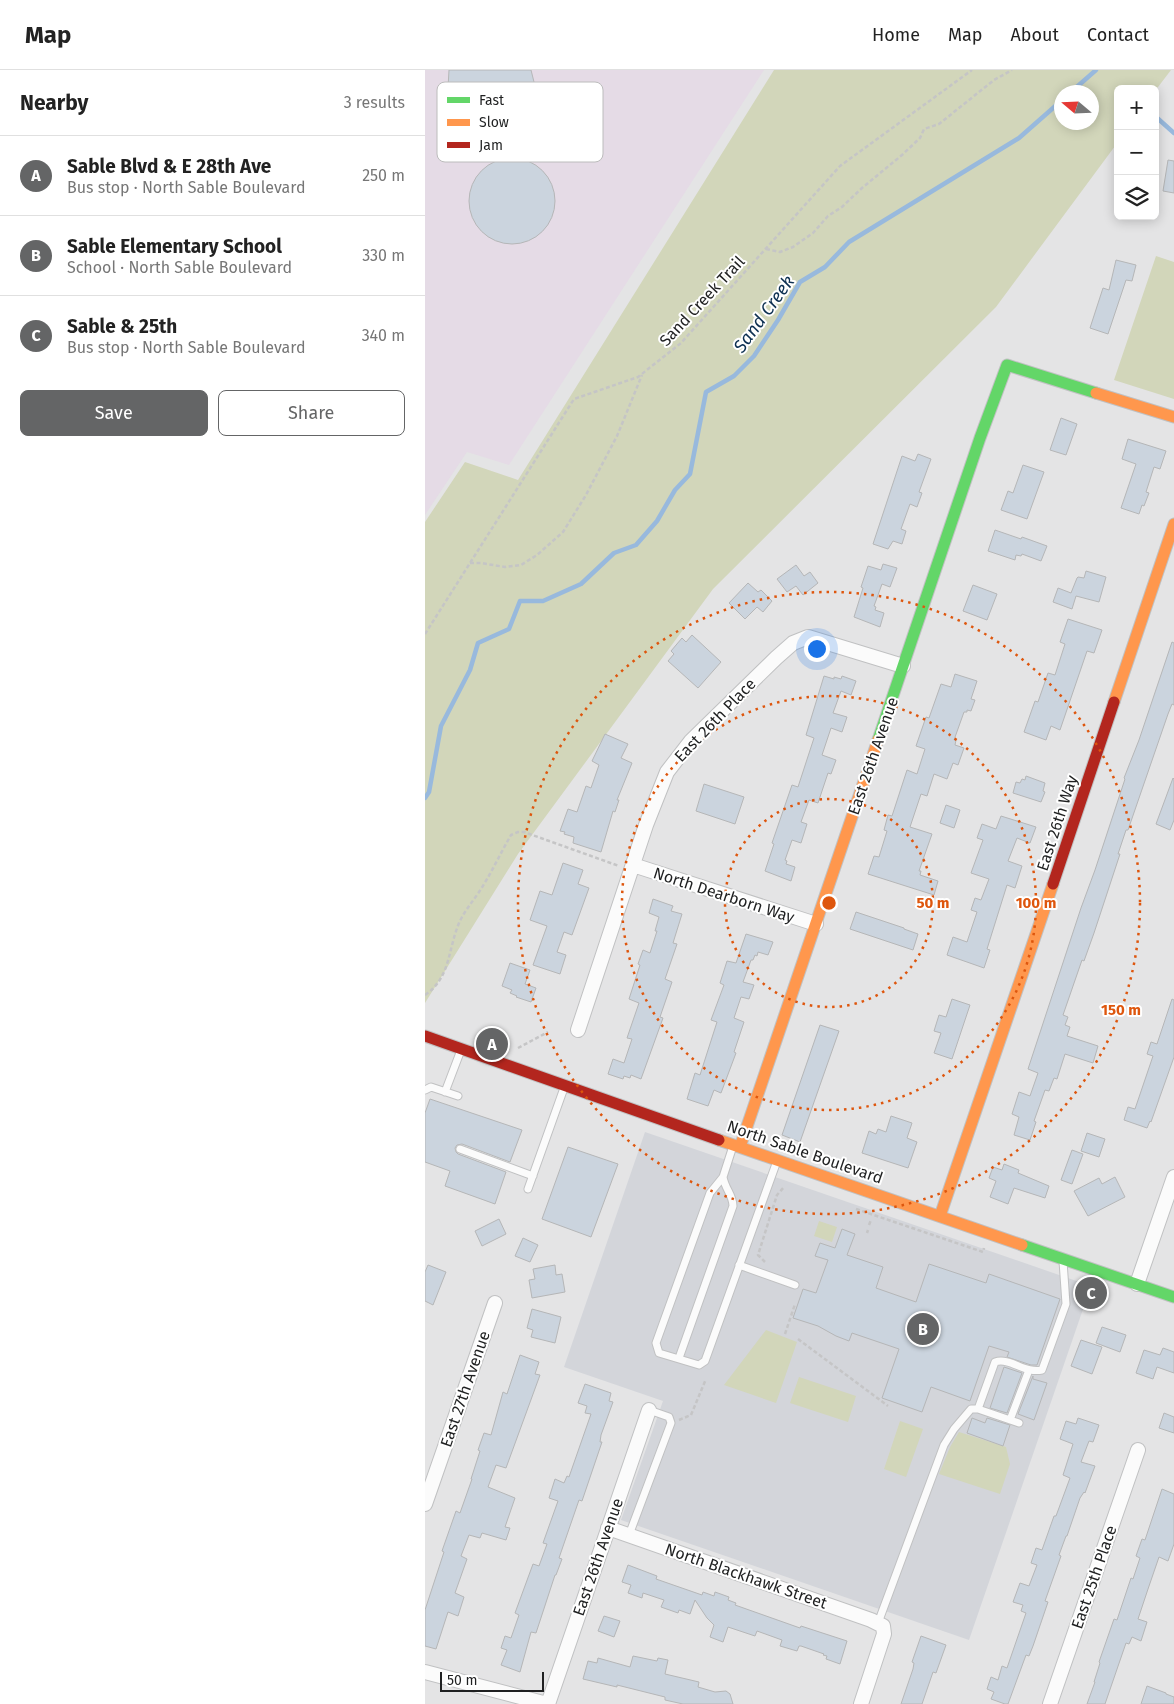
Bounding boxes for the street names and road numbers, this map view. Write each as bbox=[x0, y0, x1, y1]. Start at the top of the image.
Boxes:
street label: Sand Creek Trail bbox=[655, 252, 749, 350]
street label: East 26th Place bbox=[670, 674, 760, 766]
street label: East 26th Avenue bbox=[844, 695, 902, 817]
street label: East 26th Way bbox=[1033, 773, 1081, 873]
street label: North Dearborn Way bbox=[651, 863, 797, 927]
street label: North Sable Boulevard bbox=[725, 1116, 885, 1188]
street label: East 27th Avenue bbox=[436, 1328, 494, 1450]
street label: East 26th Avenue bbox=[569, 1496, 627, 1618]
street label: East 25th Place bbox=[1067, 1523, 1121, 1631]
street label: North Blackhawk Street bbox=[663, 1539, 830, 1613]

